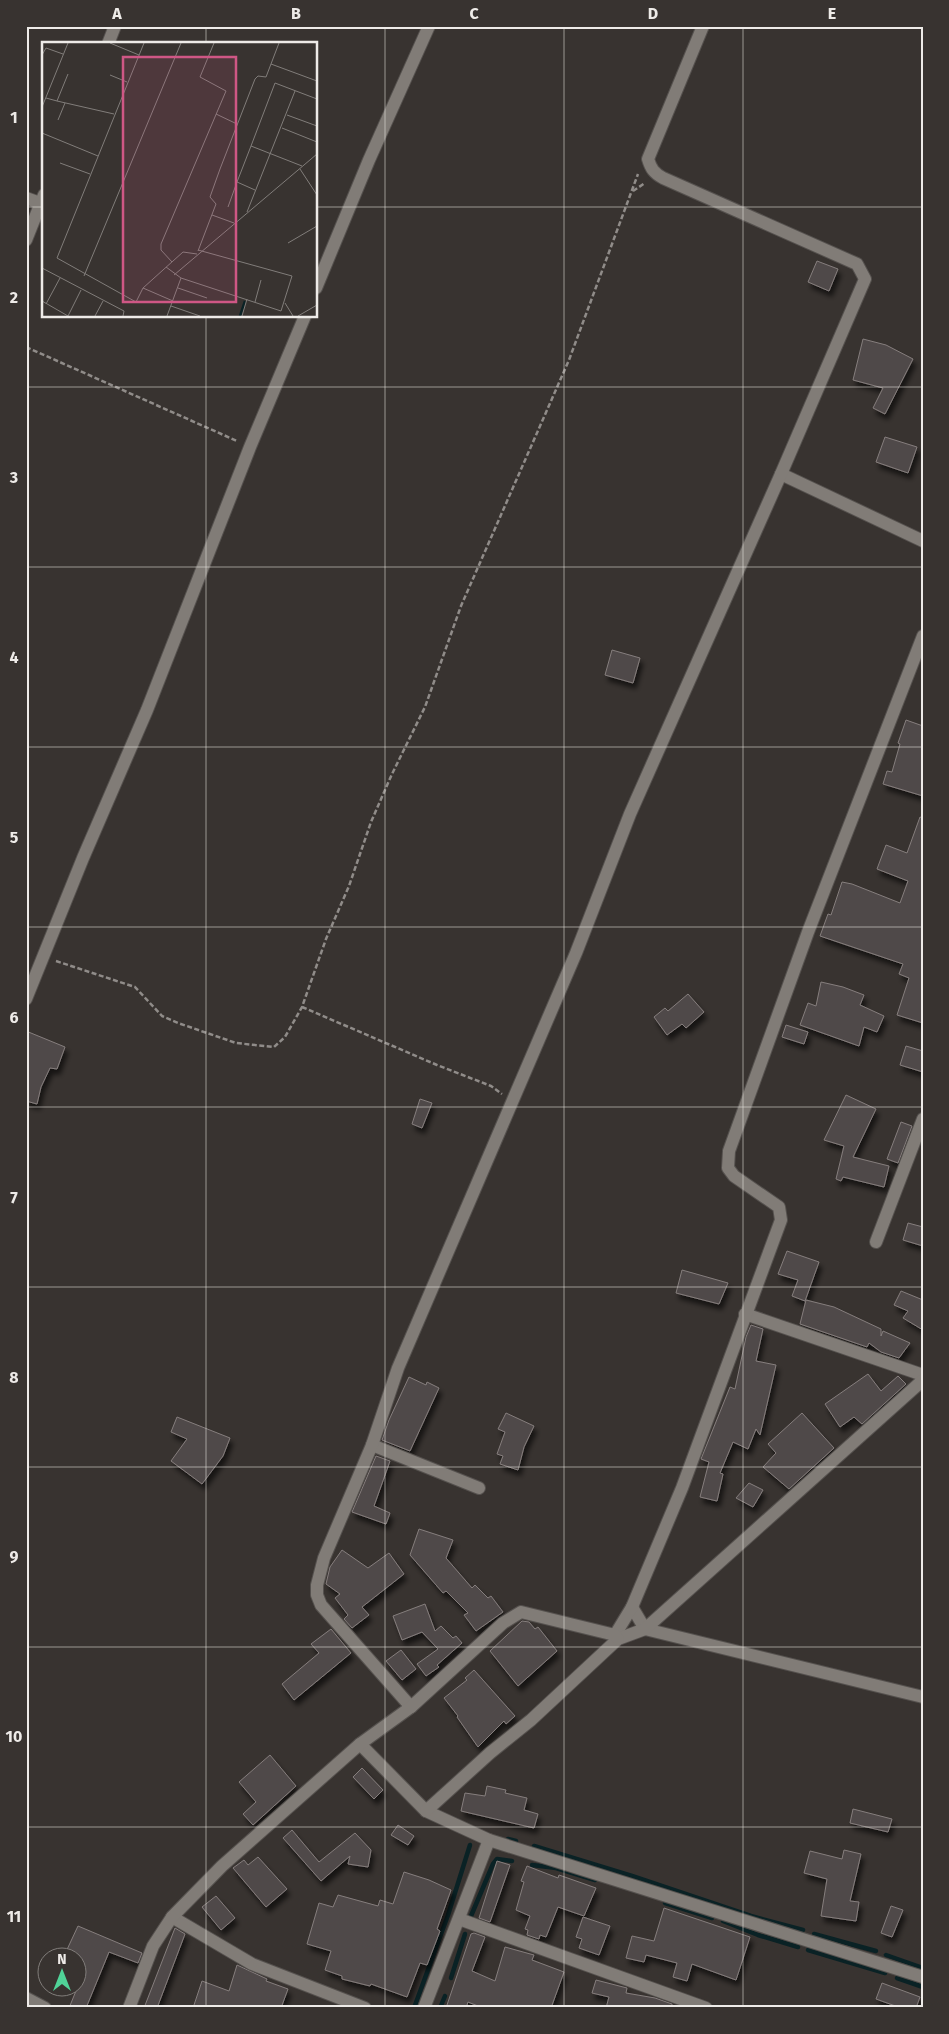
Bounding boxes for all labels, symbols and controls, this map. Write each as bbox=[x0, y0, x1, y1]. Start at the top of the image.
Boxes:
text: A bbox=[111, 4, 122, 23]
text: B bbox=[291, 4, 301, 23]
text: C bbox=[469, 4, 479, 23]
text: D bbox=[648, 4, 658, 23]
text: E bbox=[828, 4, 836, 23]
inset map bbox=[42, 42, 318, 318]
text: 1 bbox=[10, 108, 18, 127]
text: 2 bbox=[10, 288, 18, 307]
text: 3 bbox=[9, 468, 18, 487]
text: 4 bbox=[9, 648, 19, 667]
text: 5 bbox=[10, 828, 19, 847]
text: 6 bbox=[9, 1008, 19, 1027]
text: 7 bbox=[10, 1188, 18, 1207]
text: 8 bbox=[9, 1368, 19, 1387]
text: 9 bbox=[10, 1547, 19, 1566]
text: 10 bbox=[6, 1727, 22, 1746]
text: 11 bbox=[7, 1907, 21, 1926]
north arrow bbox=[38, 1946, 88, 1996]
text: N bbox=[57, 1951, 67, 1968]

